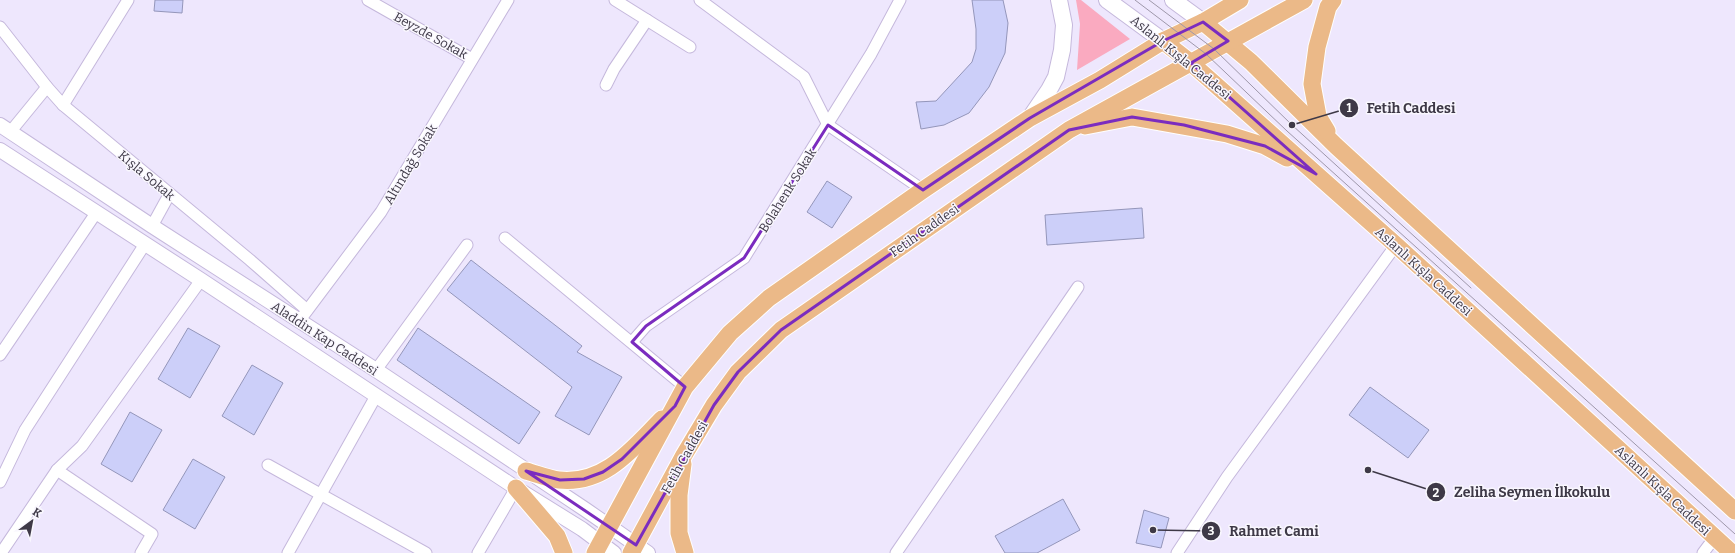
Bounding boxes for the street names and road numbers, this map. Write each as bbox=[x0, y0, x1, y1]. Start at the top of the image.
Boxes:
street label: Beyzde Sokak bbox=[391, 9, 471, 62]
street label: Aslanlı Kışla Caddesi bbox=[1128, 12, 1234, 103]
street label: Altındağ Sokak bbox=[381, 121, 441, 207]
street label: Bolahenk Sokak bbox=[756, 145, 820, 235]
street label: Kışla Sokak bbox=[115, 147, 178, 204]
street label: Fetih Caddesi bbox=[887, 201, 962, 260]
street label: Aslanlı Kışla Caddesi bbox=[1372, 224, 1475, 319]
street label: Aladdin Kap Caddesi bbox=[269, 298, 381, 378]
street label: Fetih Caddesi bbox=[658, 418, 711, 496]
street label: Aslanlı Kışla Caddesi bbox=[1612, 442, 1713, 538]

